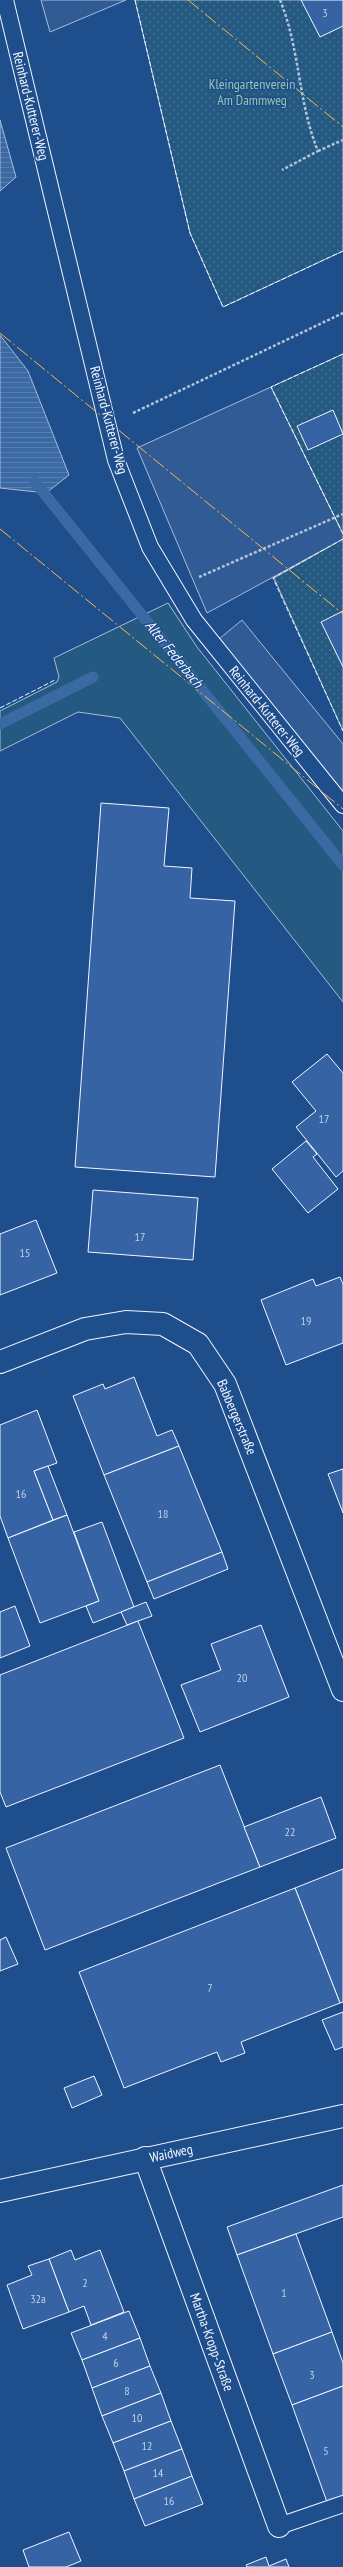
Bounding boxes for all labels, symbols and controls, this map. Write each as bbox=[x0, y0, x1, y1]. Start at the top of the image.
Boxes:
house number: 3 bbox=[322, 5, 328, 20]
street label: Reinhard-Kutterer-Weg bbox=[9, 50, 53, 162]
park label: Kleingartenverein Am Dammweg bbox=[209, 75, 295, 109]
street label: Reinhard-Kutterer-Weg bbox=[86, 364, 132, 476]
water label: Alter Federbach bbox=[141, 616, 208, 693]
street label: Reinhard-Kutterer-Weg bbox=[225, 662, 309, 760]
house number: 17 bbox=[319, 1111, 329, 1126]
house number: 17 bbox=[135, 1229, 145, 1244]
house number: 15 bbox=[20, 1245, 30, 1260]
house number: 19 bbox=[301, 1313, 311, 1328]
street label: Babbergerstraße bbox=[213, 1377, 261, 1458]
house number: 16 bbox=[16, 1486, 26, 1501]
house number: 18 bbox=[158, 1506, 168, 1521]
house number: 20 bbox=[237, 1670, 247, 1685]
house number: 22 bbox=[285, 1824, 295, 1839]
house number: 7 bbox=[207, 1980, 213, 1995]
street label: Waidweg bbox=[148, 2140, 194, 2166]
house number: 2 bbox=[82, 2275, 88, 2290]
house number: 1 bbox=[281, 2285, 287, 2300]
house number: 32a bbox=[30, 2291, 46, 2306]
street label: Martha-Kropp-Straße bbox=[186, 2291, 238, 2394]
house number: 4 bbox=[102, 2328, 108, 2343]
house number: 6 bbox=[113, 2355, 119, 2370]
house number: 3 bbox=[309, 2367, 315, 2382]
house number: 8 bbox=[124, 2383, 130, 2398]
house number: 10 bbox=[132, 2410, 142, 2425]
house number: 12 bbox=[142, 2438, 152, 2453]
house number: 5 bbox=[323, 2443, 329, 2458]
house number: 14 bbox=[153, 2465, 164, 2480]
house number: 16 bbox=[164, 2493, 174, 2508]

